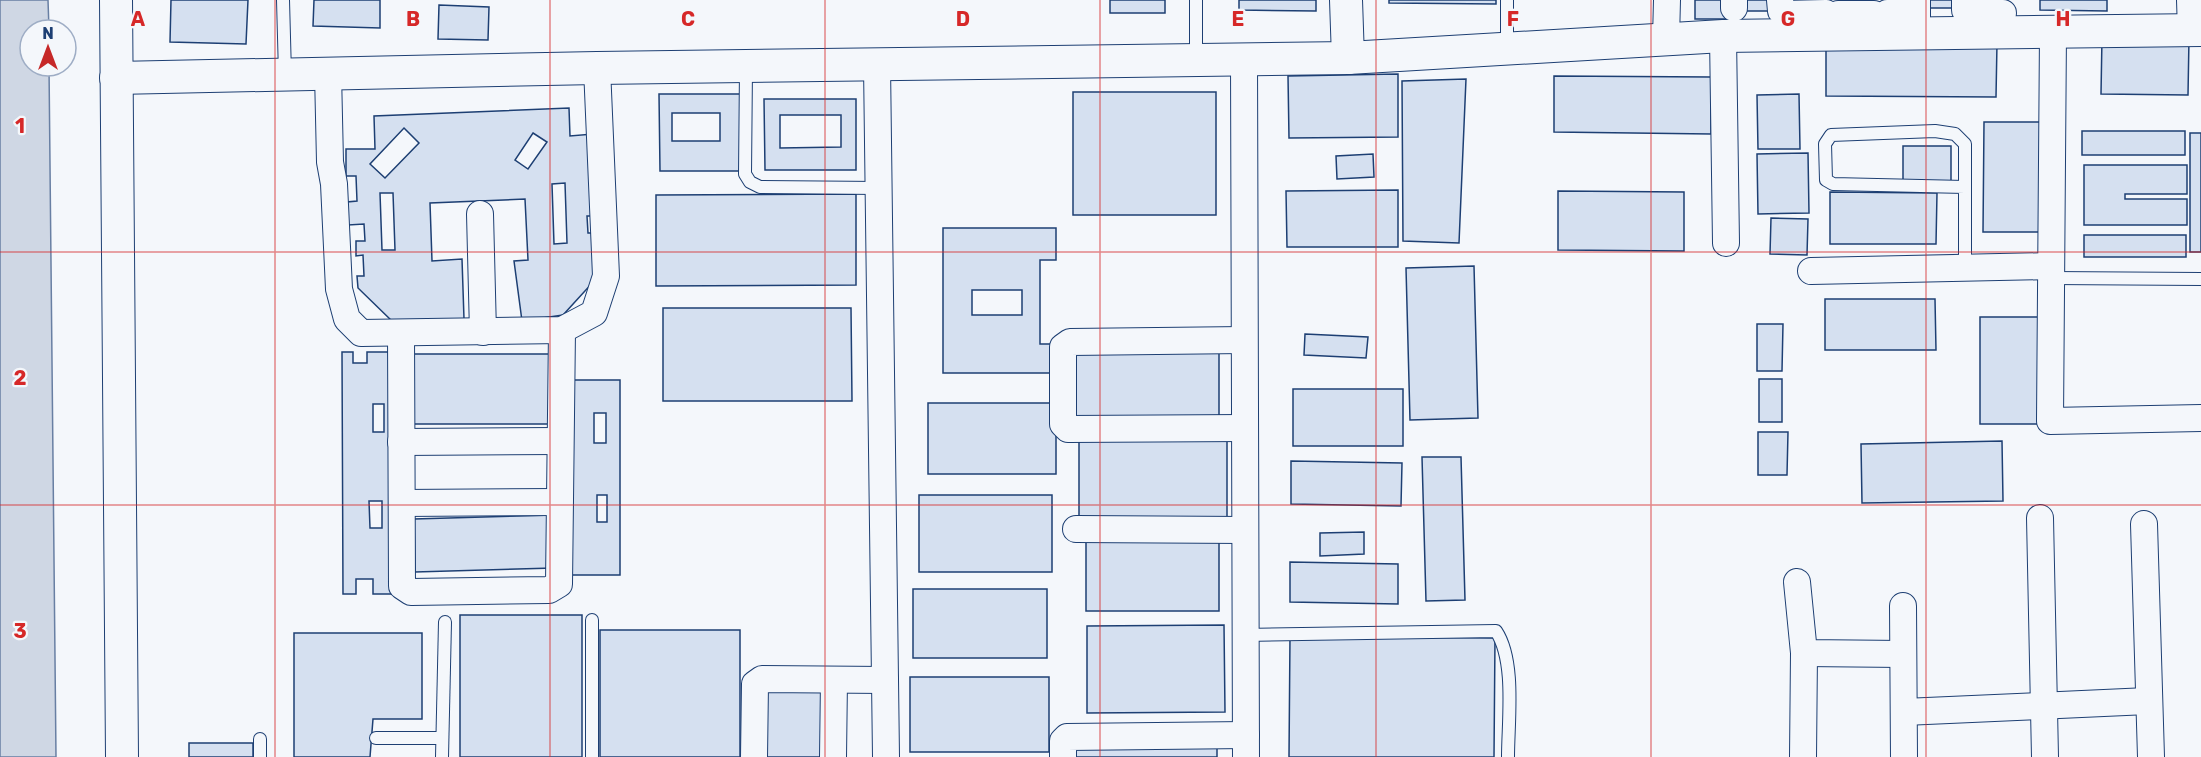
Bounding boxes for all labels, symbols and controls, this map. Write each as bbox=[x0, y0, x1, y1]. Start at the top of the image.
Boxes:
text: A bbox=[131, 7, 146, 31]
text: B bbox=[406, 7, 420, 31]
text: C bbox=[681, 7, 695, 31]
text: D bbox=[956, 7, 970, 31]
text: E bbox=[1232, 7, 1244, 31]
text: F bbox=[1507, 7, 1519, 31]
text: G bbox=[1781, 7, 1795, 31]
text: H bbox=[2056, 7, 2070, 31]
north arrow bbox=[18, 18, 78, 78]
text: N bbox=[42, 24, 54, 43]
text: 1 bbox=[15, 114, 25, 138]
text: 2 bbox=[14, 366, 27, 390]
text: 3 bbox=[13, 619, 27, 643]

